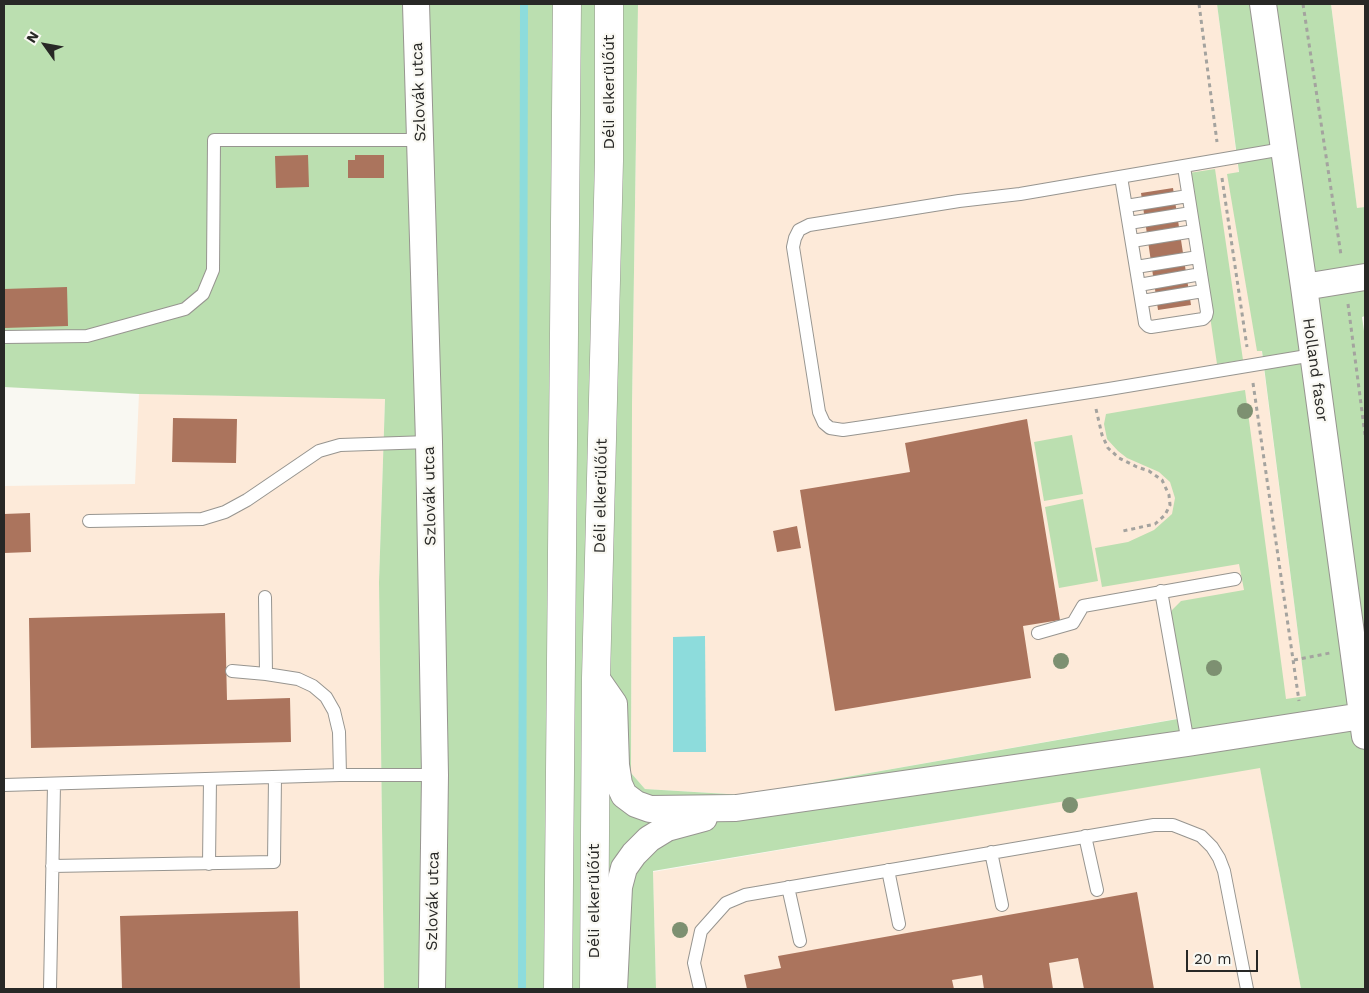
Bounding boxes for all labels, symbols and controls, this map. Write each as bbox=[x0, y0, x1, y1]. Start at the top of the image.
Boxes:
north arrow bbox=[20, 20, 70, 70]
text: N bbox=[23, 28, 42, 46]
street label: Déli elkerülőút bbox=[599, 35, 619, 149]
street label: Szlovák utca bbox=[408, 42, 430, 142]
street label: Holland fasor bbox=[1298, 317, 1332, 423]
street label: Déli elkerülőút bbox=[590, 438, 612, 554]
street label: Szlovák utca bbox=[420, 446, 440, 546]
street label: Déli elkerülőút bbox=[584, 844, 604, 958]
street label: Szlovák utca bbox=[423, 851, 443, 951]
scale bar bbox=[1189, 940, 1262, 972]
text: 20 m bbox=[1194, 950, 1232, 968]

